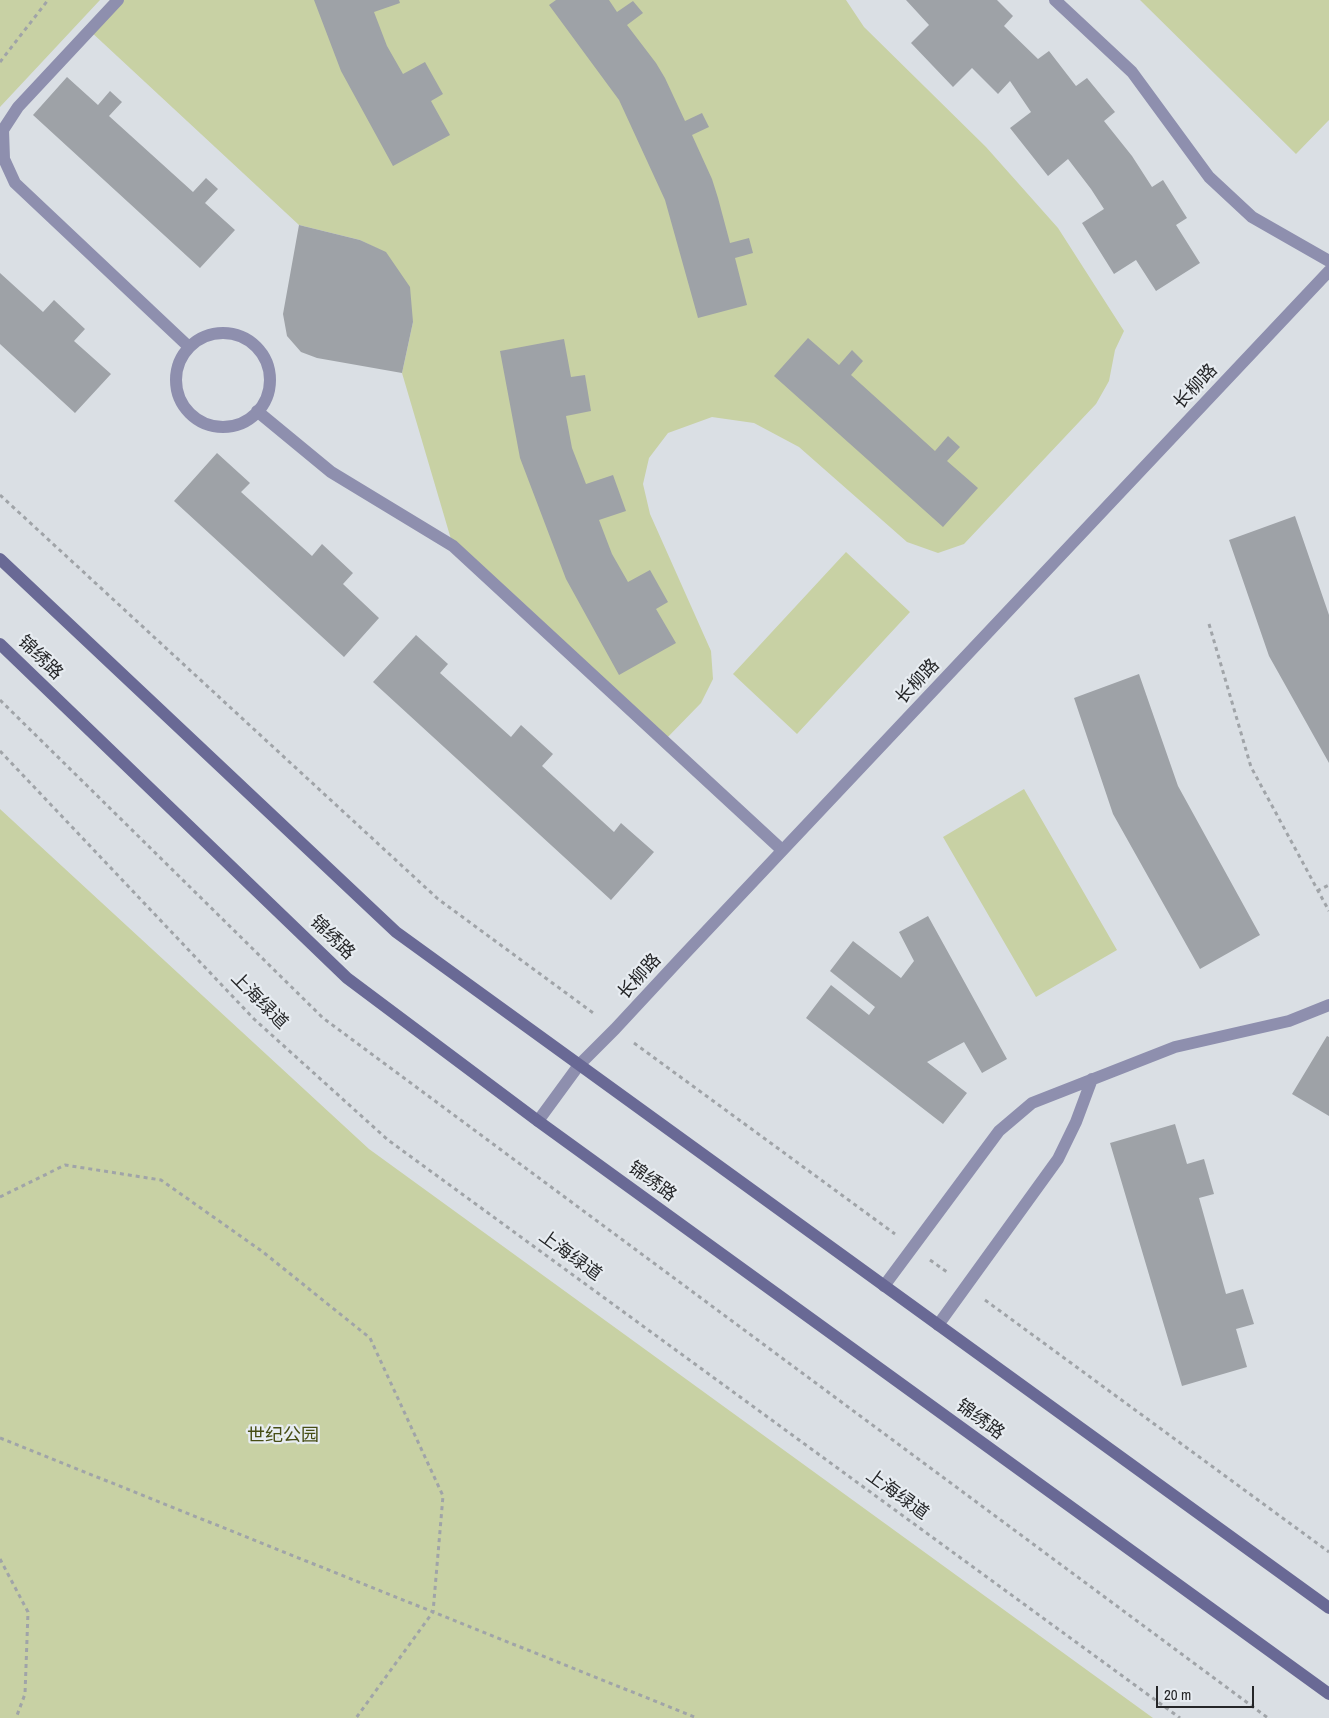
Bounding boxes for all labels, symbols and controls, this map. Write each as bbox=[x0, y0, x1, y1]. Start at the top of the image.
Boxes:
street label: 长柳路 bbox=[1170, 360, 1222, 414]
street label: 锦绣路 bbox=[13, 631, 67, 685]
street label: 长柳路 bbox=[892, 655, 944, 709]
street label: 锦绣路 bbox=[305, 911, 359, 965]
street label: 长柳路 bbox=[614, 950, 666, 1004]
street label: 上海绿道 bbox=[226, 968, 292, 1034]
street label: 锦绣路 bbox=[624, 1157, 680, 1207]
street label: 上海绿道 bbox=[535, 1226, 605, 1286]
street label: 锦绣路 bbox=[952, 1395, 1008, 1445]
park label: 世纪公园 bbox=[247, 1425, 319, 1447]
street label: 上海绿道 bbox=[862, 1465, 932, 1525]
scale bar bbox=[1159, 1676, 1256, 1708]
text: 20 m bbox=[1164, 1684, 1191, 1705]

